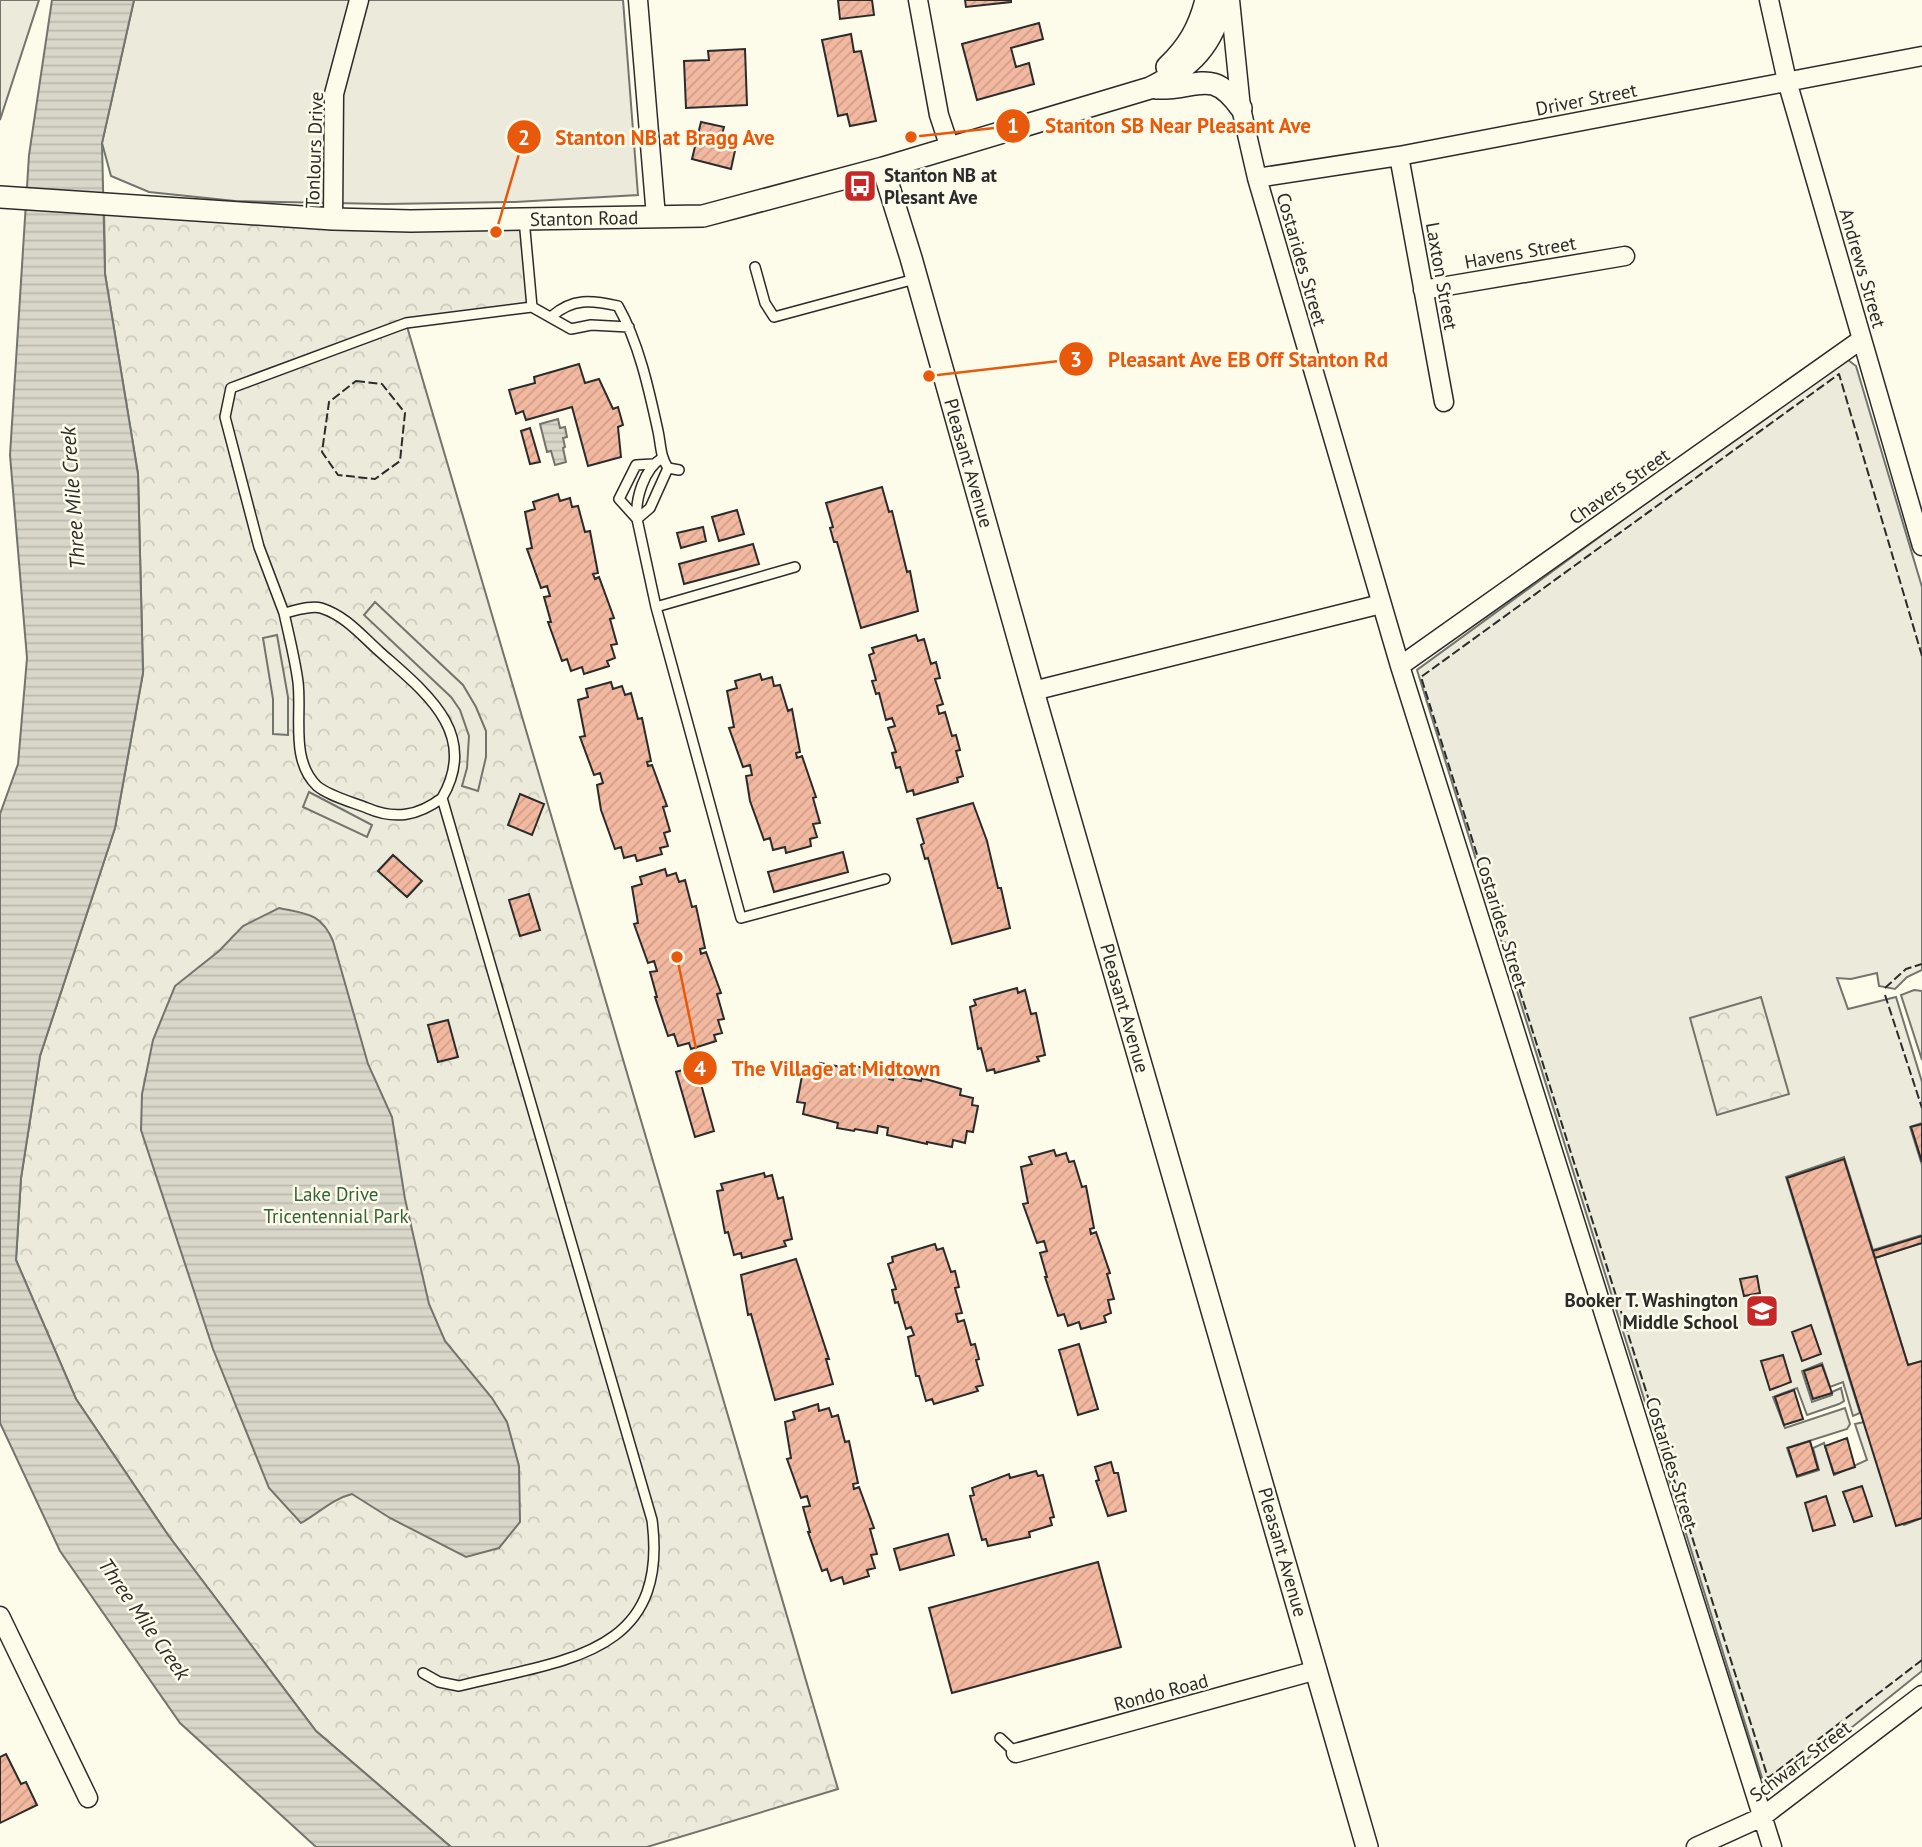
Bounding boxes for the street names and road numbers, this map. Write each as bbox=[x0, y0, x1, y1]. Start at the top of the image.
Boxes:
street label: Driver Street bbox=[1533, 77, 1639, 121]
street label: Tonlours Drive bbox=[300, 91, 328, 209]
street label: Costarides Street bbox=[1272, 190, 1333, 329]
street label: Stanton Road bbox=[530, 205, 638, 231]
street label: Andrews Street bbox=[1834, 205, 1892, 331]
street label: Laxton Street bbox=[1421, 220, 1463, 332]
street label: Havens Street bbox=[1462, 230, 1578, 274]
street label: Pleasant Avenue bbox=[939, 396, 999, 530]
street label: Chavers Street bbox=[1564, 442, 1674, 529]
street label: Costarides Street bbox=[1470, 853, 1534, 992]
street label: Pleasant Avenue bbox=[1095, 941, 1155, 1075]
street label: Costarides Street bbox=[1640, 1394, 1704, 1533]
street label: Pleasant Avenue bbox=[1253, 1485, 1313, 1619]
street label: Rondo Road bbox=[1111, 1668, 1211, 1716]
street label: Schwarz Street bbox=[1745, 1715, 1856, 1807]

